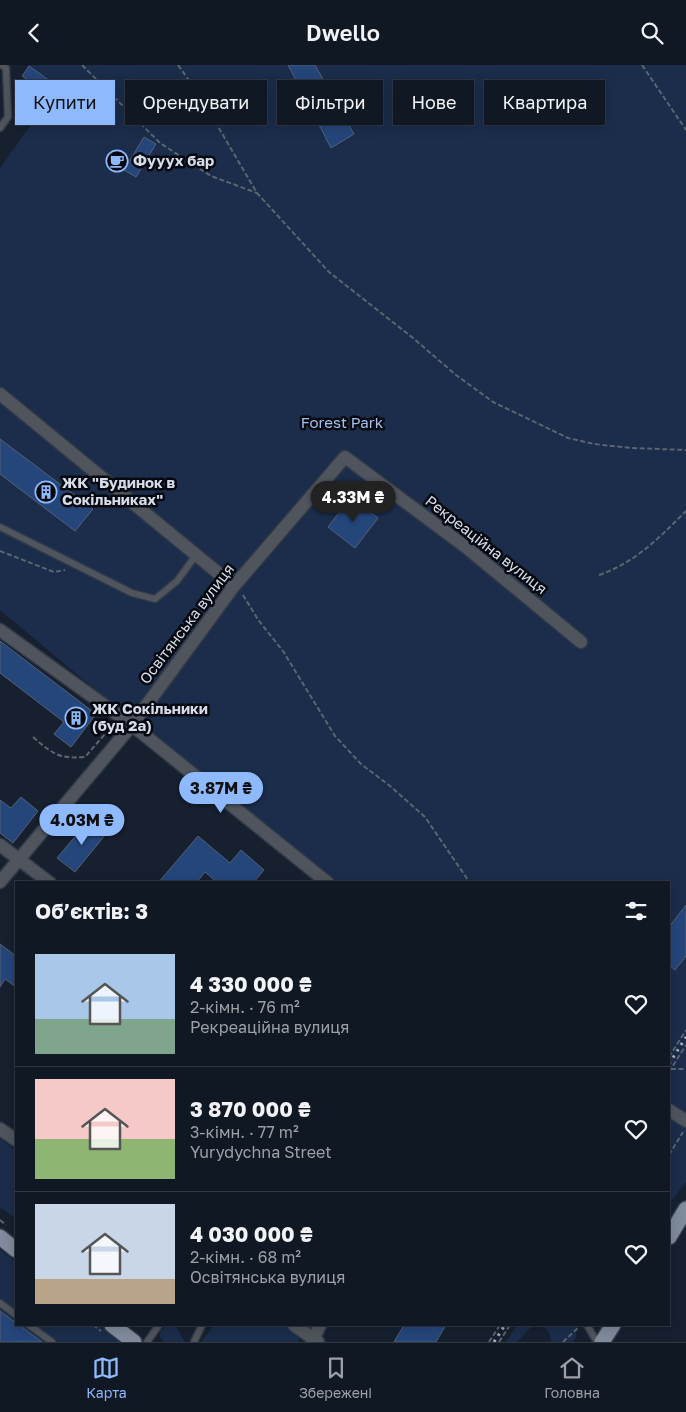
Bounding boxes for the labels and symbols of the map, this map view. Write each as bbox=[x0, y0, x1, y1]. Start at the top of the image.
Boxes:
cafe icon: Фууух бар bbox=[105, 149, 129, 173]
place label: Фууух бар bbox=[133, 151, 214, 169]
park label: Forest Park bbox=[301, 413, 384, 431]
place label: ЖК "Будинок в Сокільниках" bbox=[62, 473, 176, 508]
building icon: ЖК "Будинок в Сокільниках" bbox=[34, 480, 58, 504]
pin: 4.33M ₴ bbox=[307, 481, 399, 523]
street label: Рекреаційна вулиця bbox=[422, 491, 551, 597]
street label: Освітянська вулиця bbox=[135, 560, 237, 687]
place label: ЖК Сокільники (буд 2а) bbox=[92, 699, 208, 734]
building icon: ЖК Сокільники (буд 2а) bbox=[64, 706, 88, 730]
pin: 3.87M ₴ bbox=[175, 771, 267, 814]
pin: 4.03M ₴ bbox=[36, 803, 128, 846]

